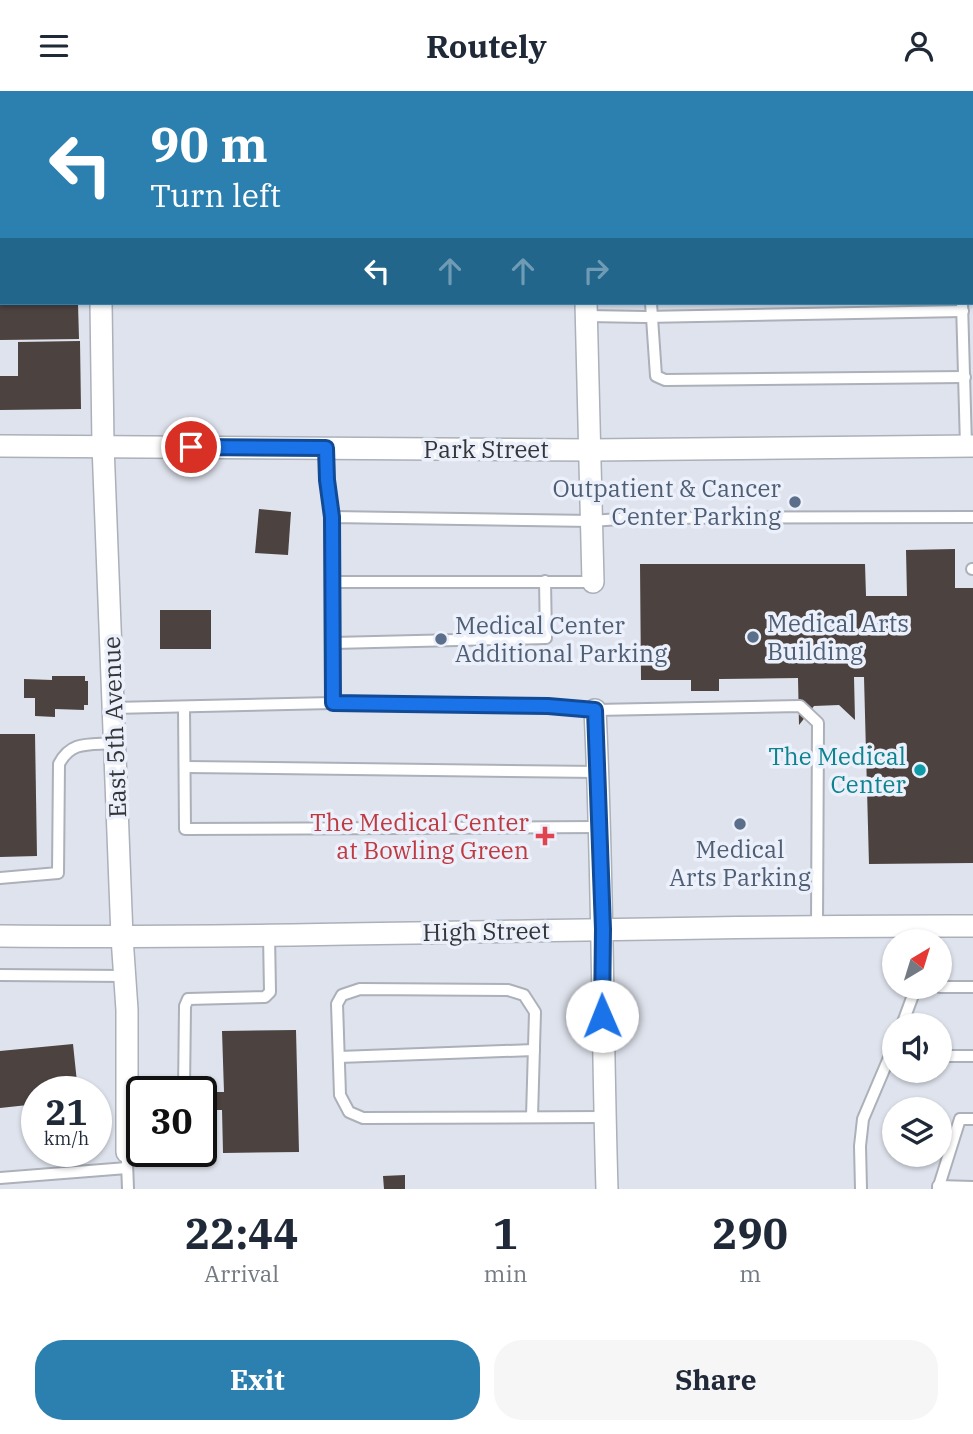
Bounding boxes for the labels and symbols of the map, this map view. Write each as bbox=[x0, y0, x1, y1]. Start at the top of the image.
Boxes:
pin bbox=[161, 417, 221, 477]
street label: Park Street bbox=[423, 433, 549, 465]
place label: Outpatient & Cancer Center Parking bbox=[552, 472, 781, 532]
marker: Outpatient & Cancer Center Parking bbox=[787, 494, 803, 510]
place label: Medical Arts Building bbox=[767, 607, 909, 667]
place label: Medical Center Additional Parking bbox=[455, 609, 667, 669]
marker: Medical Arts Building bbox=[745, 629, 761, 645]
marker: Medical Center Additional Parking bbox=[433, 631, 449, 647]
street label: East 5th Avenue bbox=[95, 636, 133, 818]
place label: The Medical Center bbox=[768, 740, 906, 800]
marker: The Medical Center bbox=[912, 762, 928, 778]
place label: The Medical Center at Bowling Green bbox=[310, 806, 529, 866]
marker: Medical Arts Parking bbox=[732, 816, 748, 832]
marker: The Medical Center at Bowling Green bbox=[535, 826, 555, 846]
place label: Medical Arts Parking bbox=[669, 833, 811, 893]
street label: High Street bbox=[422, 914, 550, 948]
north arrow bbox=[882, 929, 952, 999]
position arrow bbox=[565, 979, 639, 1053]
speed limit sign: 30 bbox=[126, 1076, 217, 1167]

